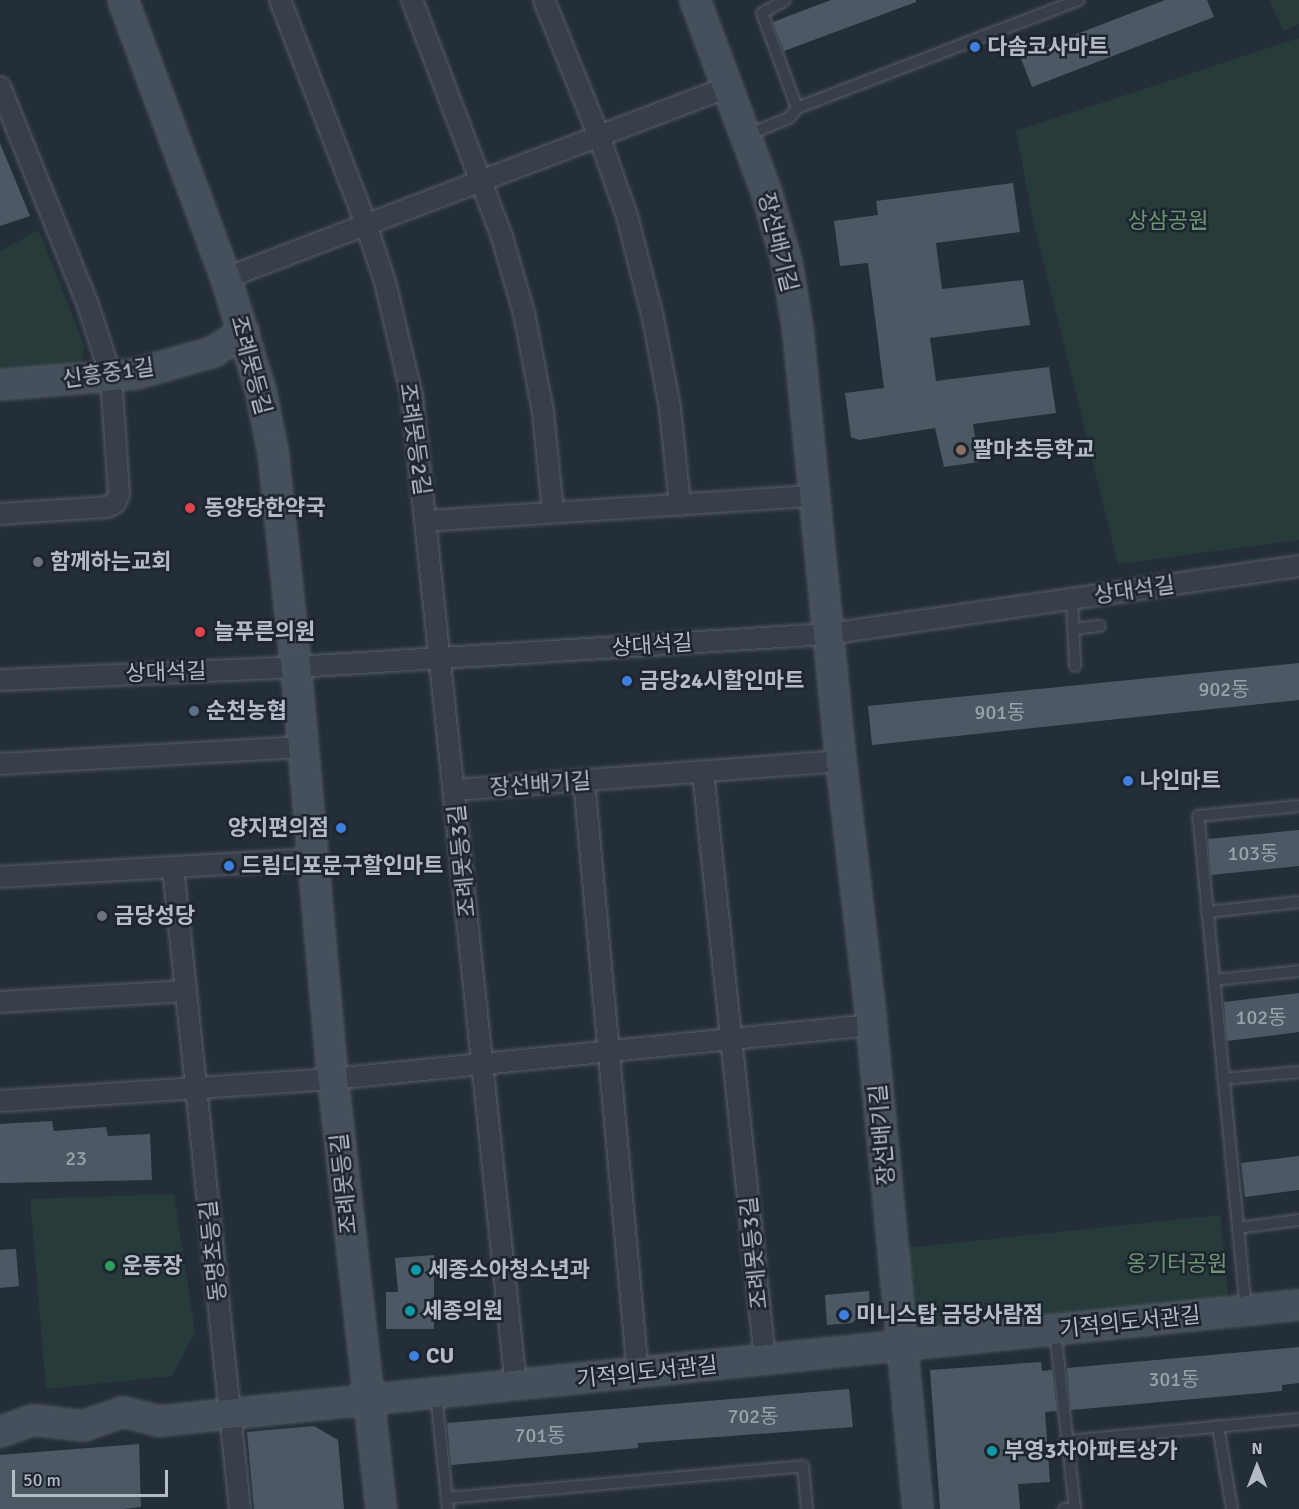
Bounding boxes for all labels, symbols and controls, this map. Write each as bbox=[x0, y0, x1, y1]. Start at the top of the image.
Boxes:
place label: 다솜코사마트 bbox=[987, 34, 1108, 60]
marker: 다솜코사마트 bbox=[968, 40, 982, 54]
street label: 장선배기길 bbox=[753, 190, 803, 294]
park label: 상삼공원 bbox=[1128, 208, 1208, 234]
street label: 조례못등길 bbox=[225, 313, 277, 417]
street label: 신흥중1길 bbox=[60, 353, 156, 393]
street label: 조례못등2길 bbox=[394, 381, 436, 497]
place label: 팔마초등학교 bbox=[973, 437, 1094, 463]
marker: 팔마초등학교 bbox=[954, 443, 968, 457]
place label: 동양당한약국 bbox=[204, 495, 325, 521]
marker: 동양당한약국 bbox=[181, 499, 199, 517]
place label: 함께하는교회 bbox=[50, 549, 171, 575]
marker: 함께하는교회 bbox=[31, 555, 45, 569]
street label: 상대석길 bbox=[1092, 571, 1176, 609]
place label: 늘푸른의원 bbox=[214, 619, 315, 645]
marker: 늘푸른의원 bbox=[191, 623, 209, 641]
street label: 상대석길 bbox=[611, 629, 693, 661]
street label: 상대석길 bbox=[125, 657, 207, 687]
place label: 금당24시할인마트 bbox=[639, 668, 804, 694]
marker: 금당24시할인마트 bbox=[620, 674, 634, 688]
house number: 902동 bbox=[1199, 677, 1249, 701]
place label: 순천농협 bbox=[206, 698, 287, 724]
house number: 901동 bbox=[975, 700, 1025, 724]
marker: 순천농협 bbox=[187, 704, 201, 718]
street label: 장선배기길 bbox=[489, 767, 591, 801]
place label: 나인마트 bbox=[1140, 768, 1221, 794]
marker: 나인마트 bbox=[1121, 774, 1135, 788]
street label: 조례못등3길 bbox=[443, 803, 481, 919]
place label: 양지편의점 bbox=[228, 815, 329, 841]
marker: 양지편의점 bbox=[334, 821, 348, 835]
house number: 103동 bbox=[1228, 841, 1278, 865]
place label: 드림디포문구할인마트 bbox=[241, 853, 443, 879]
marker: 드림디포문구할인마트 bbox=[222, 859, 236, 873]
place label: 금당성당 bbox=[114, 903, 195, 929]
marker: 금당성당 bbox=[95, 909, 109, 923]
house number: 102동 bbox=[1236, 1005, 1286, 1029]
street label: 장선배기길 bbox=[864, 1083, 900, 1187]
street label: 조례못등길 bbox=[326, 1132, 362, 1236]
house number: 23 bbox=[65, 1146, 87, 1170]
street label: 조례못등3길 bbox=[735, 1195, 773, 1311]
street label: 동명초등길 bbox=[195, 1199, 231, 1303]
park label: 옹기터공원 bbox=[1126, 1251, 1228, 1277]
place label: 운동장 bbox=[122, 1253, 183, 1279]
place label: 세종소아청소년과 bbox=[428, 1257, 590, 1283]
marker: 운동장 bbox=[103, 1259, 117, 1273]
marker: 세종소아청소년과 bbox=[409, 1263, 423, 1277]
place label: 세종의원 bbox=[422, 1298, 503, 1324]
street label: 기적의도서관길 bbox=[1058, 1301, 1202, 1343]
place label: 미니스탑 금당사람점 bbox=[856, 1302, 1043, 1328]
marker: 세종의원 bbox=[403, 1304, 417, 1318]
marker: 미니스탑 금당사람점 bbox=[837, 1308, 851, 1322]
place label: CU bbox=[426, 1343, 454, 1369]
marker: CU bbox=[407, 1349, 421, 1363]
street label: 기적의도서관길 bbox=[575, 1351, 719, 1393]
house number: 301동 bbox=[1149, 1367, 1199, 1391]
house number: 702동 bbox=[728, 1404, 778, 1428]
house number: 701동 bbox=[515, 1423, 565, 1447]
north arrow bbox=[1227, 1437, 1287, 1497]
place label: 부영3차아파트상가 bbox=[1004, 1438, 1178, 1464]
text: N bbox=[1251, 1439, 1263, 1459]
marker: 부영3차아파트상가 bbox=[985, 1444, 999, 1458]
scale bar bbox=[15, 1458, 171, 1496]
text: 50 m bbox=[23, 1469, 61, 1491]

